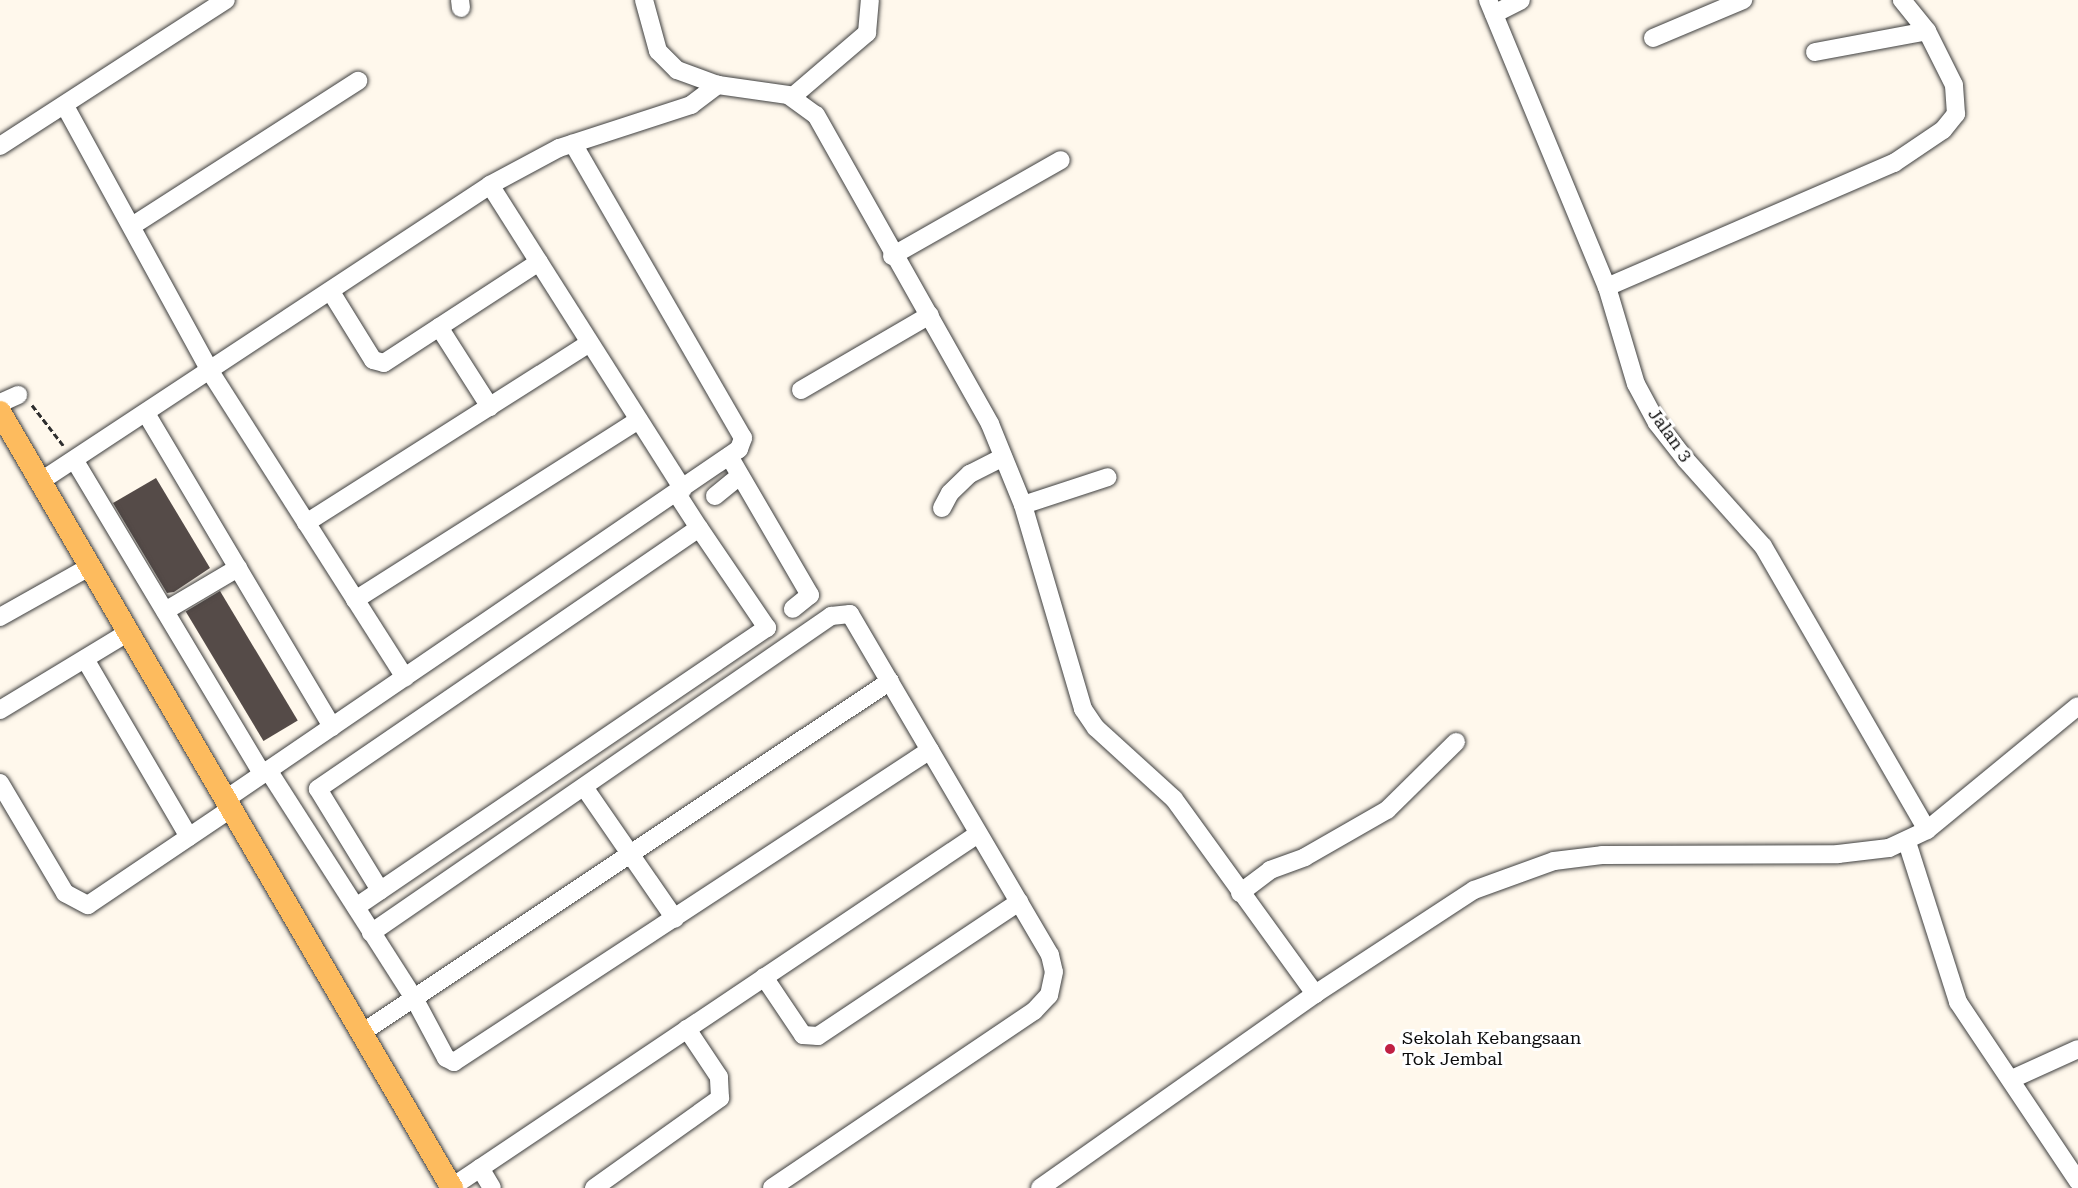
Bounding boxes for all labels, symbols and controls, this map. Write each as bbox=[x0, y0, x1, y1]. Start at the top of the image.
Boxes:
street label: Jalan 3 bbox=[1643, 404, 1697, 466]
place label: Sekolah Kebangsaan Tok Jembal bbox=[1402, 1028, 1581, 1070]
marker: Sekolah Kebangsaan Tok Jembal bbox=[1383, 1042, 1397, 1056]

